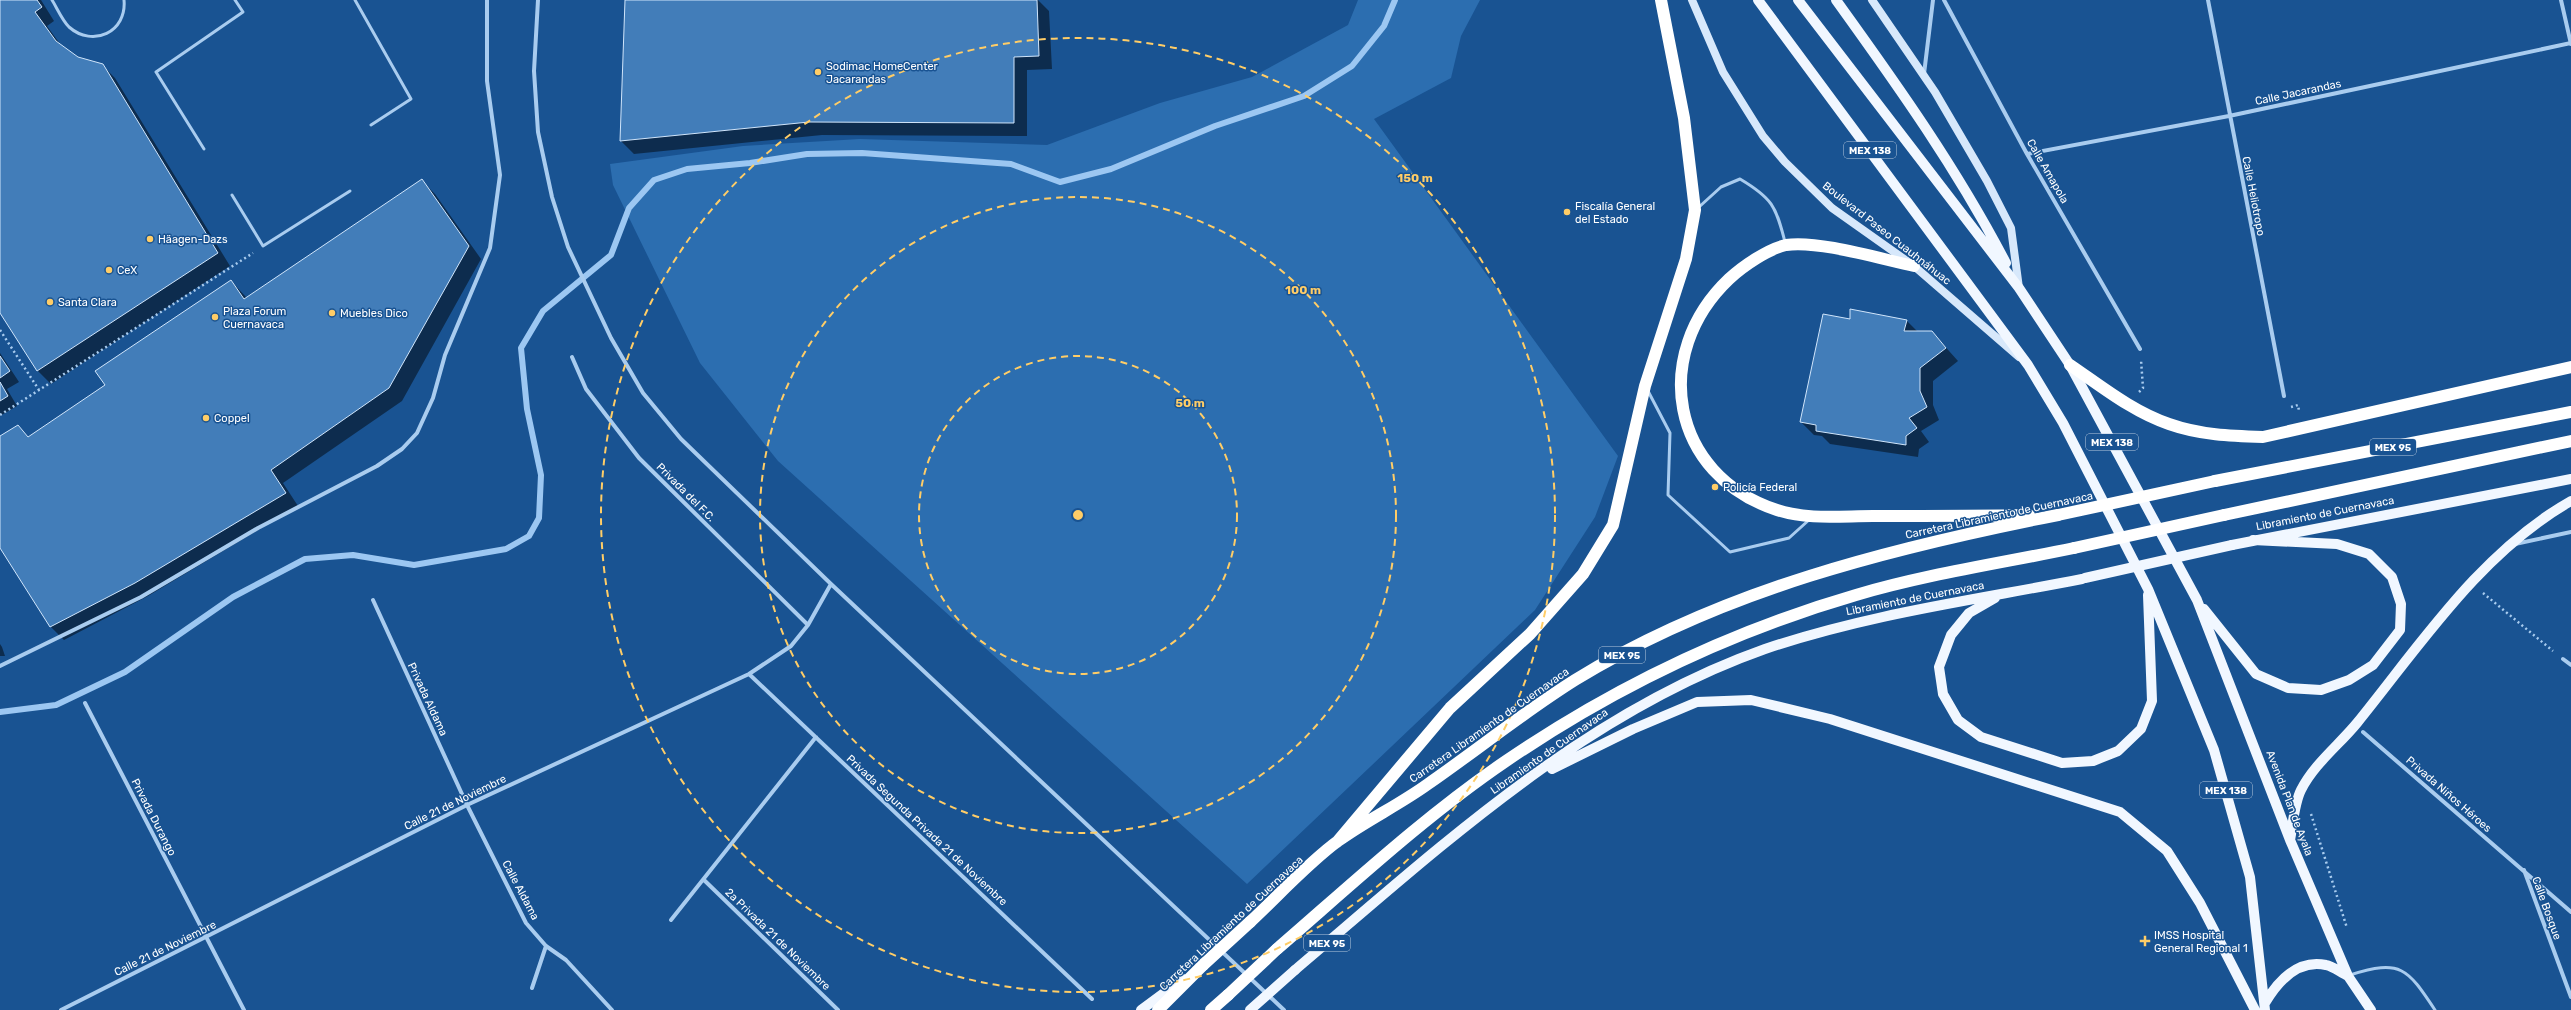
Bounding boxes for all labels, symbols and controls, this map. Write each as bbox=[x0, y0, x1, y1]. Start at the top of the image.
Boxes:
place label: Sodimac HomeCenter Jacarandas bbox=[826, 60, 939, 86]
marker: Sodimac HomeCenter Jacarandas bbox=[813, 67, 823, 77]
street label: Calle Jacarandas bbox=[2254, 77, 2343, 108]
street label: Calle Amapola bbox=[2024, 137, 2071, 206]
road number: MEX 138 bbox=[1844, 142, 1896, 158]
street label: Calle Heliotropo bbox=[2239, 155, 2268, 237]
text: 150 m bbox=[1397, 171, 1433, 185]
street label: Boulevard Paseo Cuauhnáhuac bbox=[1820, 179, 1954, 288]
place label: Fiscalía General del Estado bbox=[1575, 200, 1655, 226]
marker: Fiscalía General del Estado bbox=[1562, 207, 1572, 217]
place label: Häagen-Dazs bbox=[158, 233, 228, 246]
marker: Häagen-Dazs bbox=[145, 234, 155, 244]
place label: CeX bbox=[117, 264, 137, 277]
marker: CeX bbox=[104, 265, 114, 275]
text: 100 m bbox=[1285, 283, 1321, 297]
place label: Santa Clara bbox=[58, 296, 117, 309]
marker: Santa Clara bbox=[45, 297, 55, 307]
place label: Plaza Forum Cuernavaca bbox=[223, 305, 287, 331]
place label: Muebles Dico bbox=[340, 307, 408, 320]
marker: Muebles Dico bbox=[327, 308, 337, 318]
marker: Plaza Forum Cuernavaca bbox=[210, 312, 220, 322]
text: 50 m bbox=[1175, 396, 1205, 410]
place label: Coppel bbox=[214, 412, 250, 425]
marker: Coppel bbox=[201, 413, 211, 423]
road number: MEX 138 bbox=[2086, 434, 2138, 450]
road number: MEX 95 bbox=[2370, 439, 2416, 455]
street label: Privada del F.C. bbox=[654, 460, 718, 525]
place label: Policía Federal bbox=[1723, 481, 1797, 494]
marker: Policía Federal bbox=[1710, 482, 1720, 492]
street label: Carretera Libramiento de Cuernavaca bbox=[1904, 489, 2094, 542]
street label: Libramiento de Cuernavaca bbox=[2255, 494, 2395, 533]
centre of rings bbox=[1071, 508, 1085, 522]
street label: Libramiento de Cuernavaca bbox=[1845, 579, 1985, 618]
road number: MEX 95 bbox=[1599, 647, 1645, 663]
street label: Privada Aldama bbox=[405, 660, 450, 738]
street label: Carretera Libramiento de Cuernavaca bbox=[1407, 665, 1571, 785]
street label: Libramiento de Cuernavaca bbox=[1488, 705, 1610, 797]
street label: Avenida Plan de Ayala bbox=[2263, 749, 2316, 858]
street label: Privada Segunda Privada 21 de Noviembre bbox=[844, 752, 1010, 908]
street label: Privada Niños Héroes bbox=[2403, 754, 2494, 835]
street label: Calle 21 de Noviembre bbox=[402, 772, 508, 833]
street label: Privada Durango bbox=[128, 776, 179, 858]
road number: MEX 138 bbox=[2200, 782, 2252, 798]
street label: Carretera Libramiento de Cuernavaca bbox=[1157, 853, 1306, 993]
street label: Calle Aldama bbox=[499, 858, 542, 922]
street label: Calle Bosque bbox=[2529, 875, 2564, 942]
street label: 2a Privada 21 de Noviembre bbox=[722, 886, 833, 993]
street label: Calle 21 de Noviembre bbox=[112, 918, 218, 979]
place label: IMSS Hospital General Regional 1 bbox=[2154, 929, 2248, 955]
road number: MEX 95 bbox=[1304, 935, 1350, 951]
marker: IMSS Hospital General Regional 1 bbox=[2139, 935, 2151, 947]

